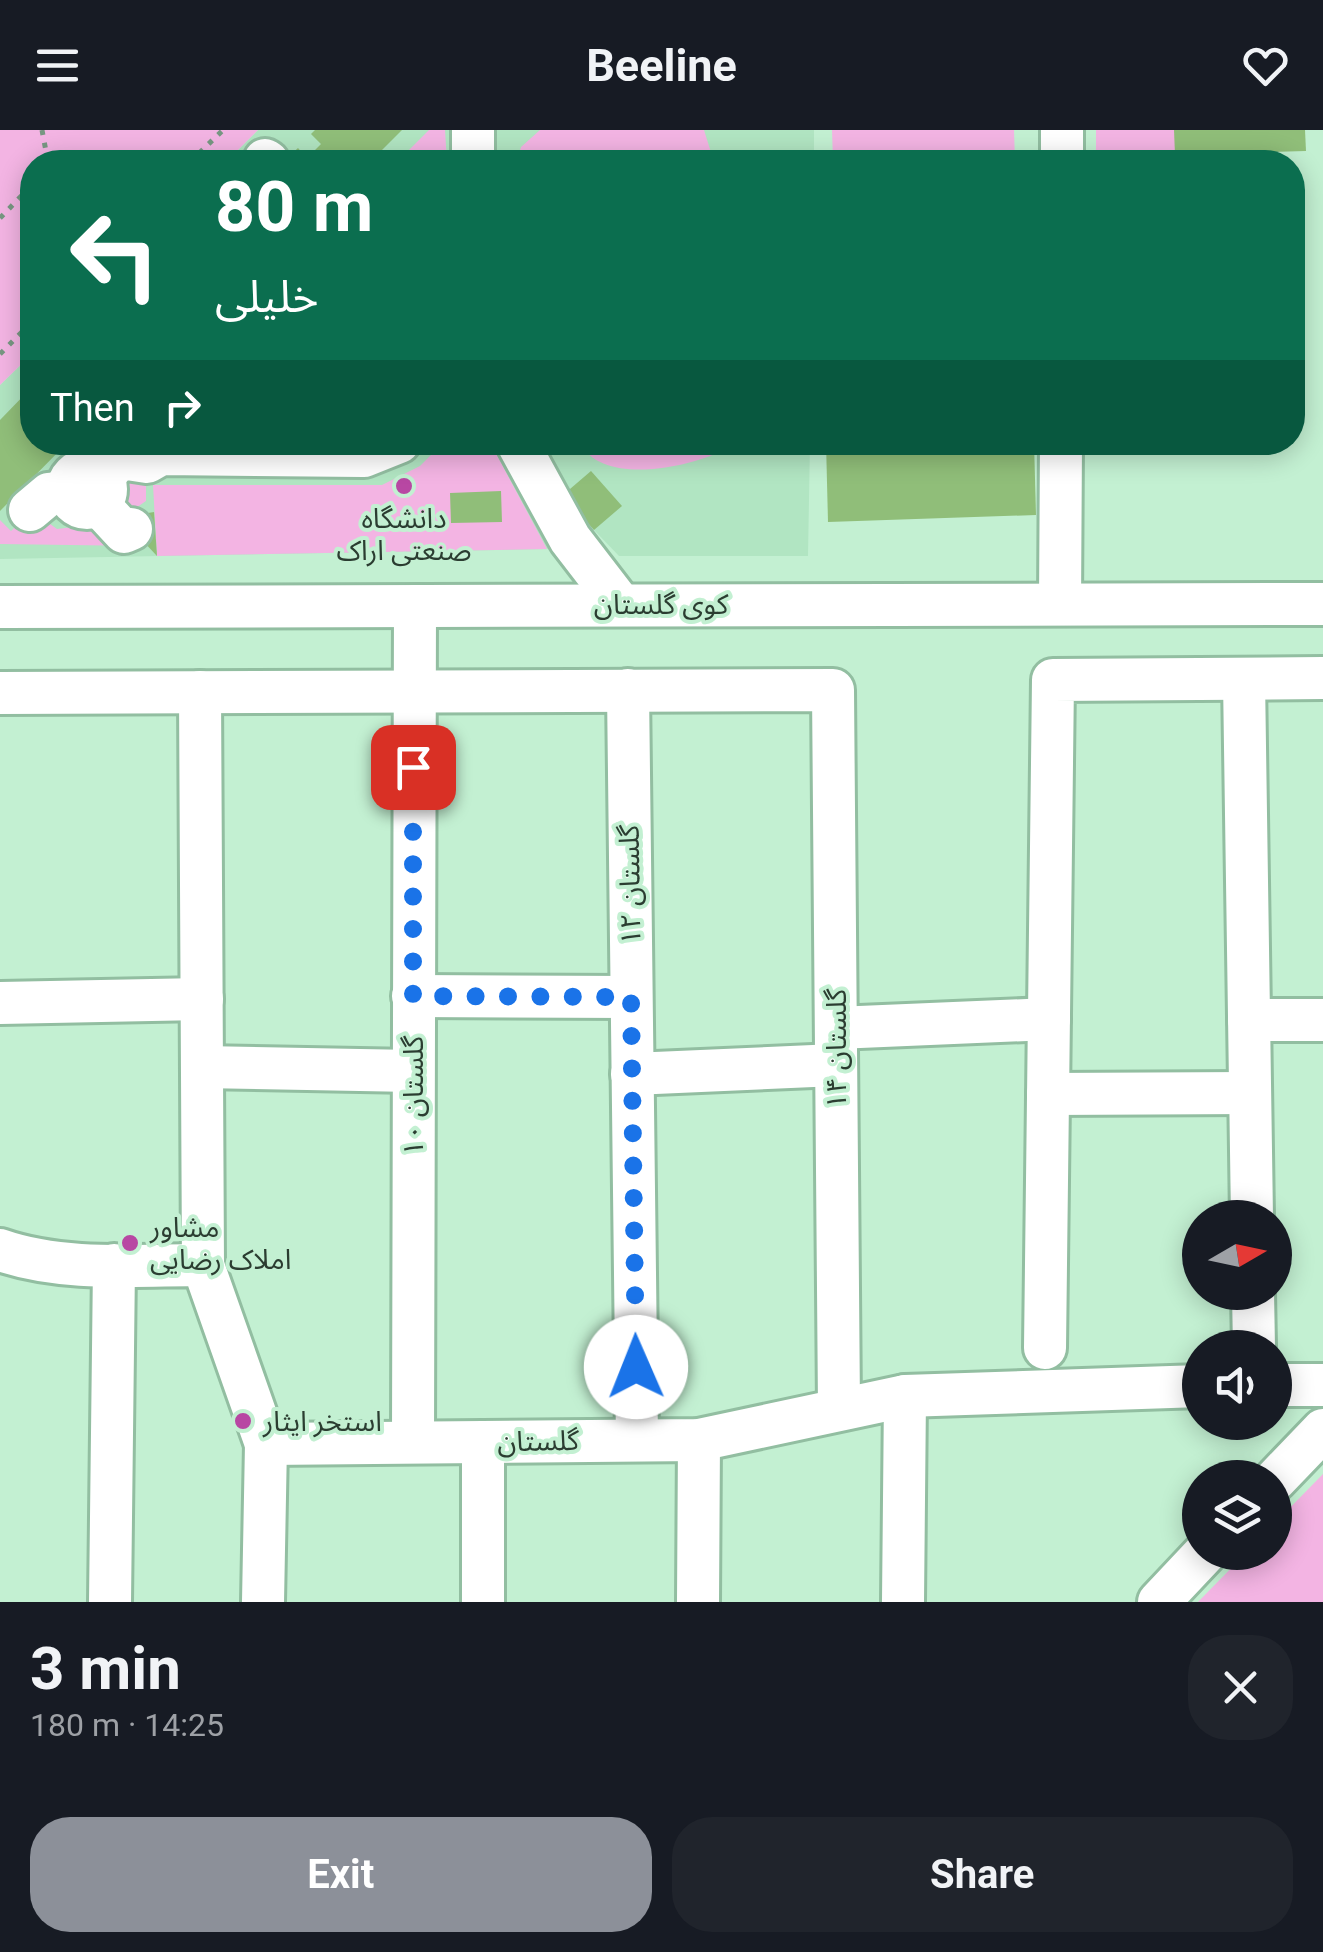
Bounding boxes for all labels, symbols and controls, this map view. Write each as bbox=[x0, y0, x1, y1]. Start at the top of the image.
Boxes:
icon: menu bbox=[30, 38, 85, 93]
icon: heart bbox=[1238, 38, 1293, 93]
text: Beeline bbox=[586, 39, 737, 92]
text: 80 m bbox=[215, 166, 373, 248]
icon: left bbox=[50, 190, 180, 320]
text: خلیلی bbox=[215, 270, 318, 323]
icon: right bbox=[155, 380, 210, 435]
text: Then bbox=[50, 386, 135, 430]
marker: دانشگاه صنعتی اراک bbox=[393, 475, 415, 497]
place label: دانشگاه صنعتی اراک bbox=[337, 502, 471, 567]
street label: کوی گلستان bbox=[594, 588, 729, 621]
pin bbox=[371, 725, 456, 810]
icon: arrive bbox=[386, 740, 441, 795]
street label: گلستان ۱۲ bbox=[612, 824, 648, 946]
street label: گلستان ۱۴ bbox=[820, 988, 853, 1109]
street label: گلستان ۱۰ bbox=[397, 1035, 430, 1156]
north arrow bbox=[1182, 1200, 1292, 1310]
map controls bbox=[1182, 1200, 1292, 1570]
place label: مشاور املاک رضایی bbox=[149, 1211, 292, 1276]
marker: مشاور املاک رضایی bbox=[119, 1232, 141, 1254]
position arrow bbox=[584, 1315, 688, 1419]
button: sound bbox=[1182, 1330, 1292, 1440]
place label: استخر ایثار bbox=[262, 1405, 382, 1438]
marker: استخر ایثار bbox=[232, 1410, 254, 1432]
street label: گلستان bbox=[497, 1424, 579, 1458]
button: layers bbox=[1182, 1460, 1292, 1570]
text: 3 min bbox=[30, 1633, 181, 1704]
button: close bbox=[1188, 1635, 1293, 1740]
text: 180 m · 14:25 bbox=[30, 1706, 224, 1744]
button: Exit bbox=[30, 1817, 652, 1932]
button: Share bbox=[672, 1817, 1293, 1932]

